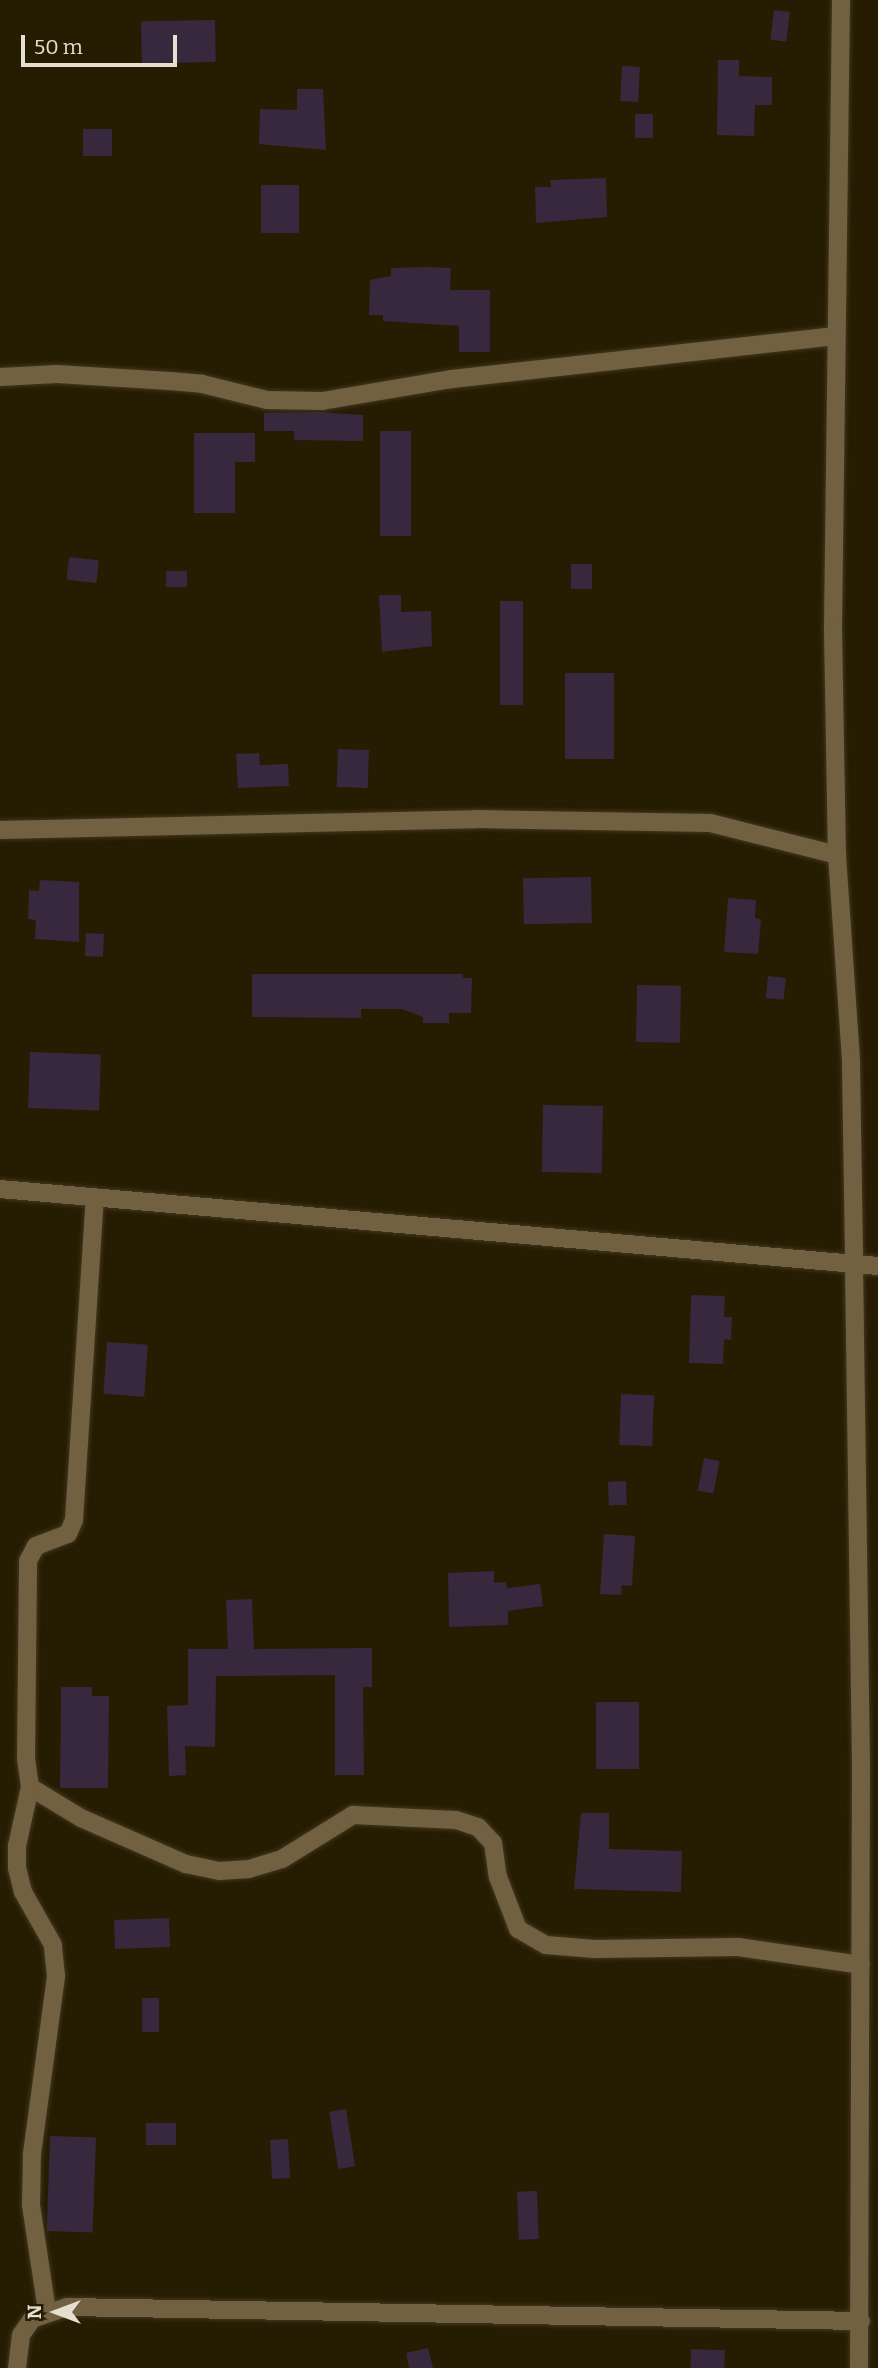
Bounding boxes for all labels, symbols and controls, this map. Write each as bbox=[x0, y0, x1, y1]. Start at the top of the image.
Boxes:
scale bar bbox=[24, 21, 180, 65]
text: 50 m bbox=[34, 34, 83, 60]
north arrow bbox=[21, 2277, 91, 2347]
text: N bbox=[23, 2305, 46, 2319]

